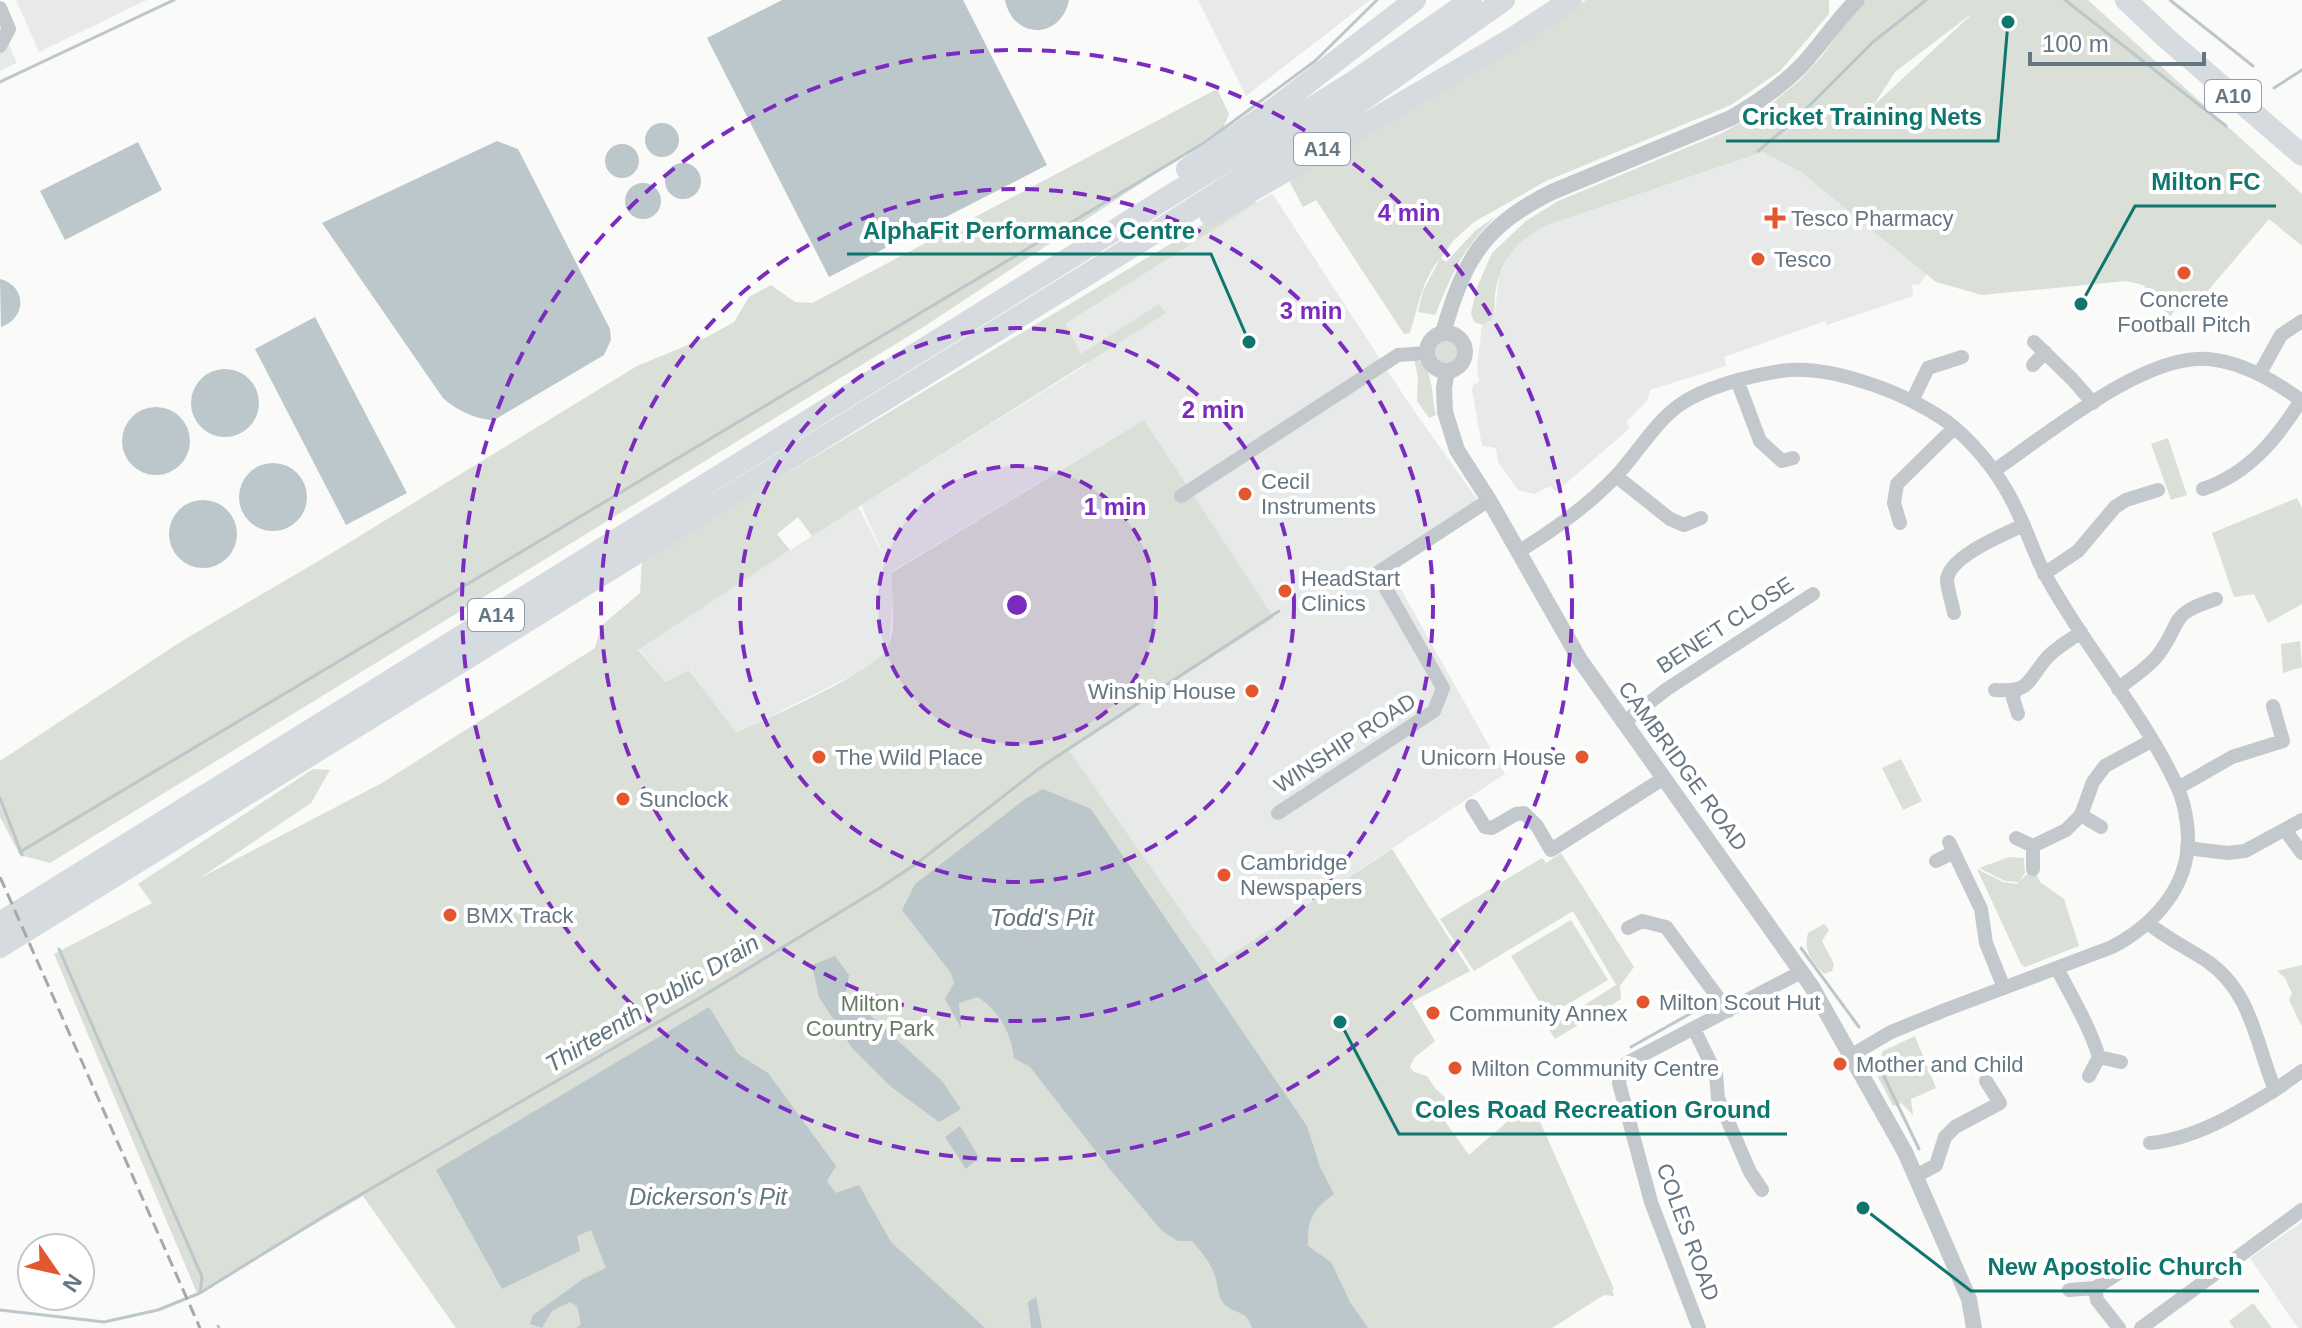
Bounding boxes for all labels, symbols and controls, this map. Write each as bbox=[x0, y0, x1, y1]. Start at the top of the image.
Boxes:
scale bar bbox=[2030, 16, 2204, 66]
text: 100 m bbox=[2042, 30, 2109, 57]
road number: A10 bbox=[2205, 80, 2261, 112]
callout: Cricket Training Nets bbox=[1726, 93, 1998, 141]
text: Cricket Training Nets bbox=[1742, 103, 1982, 130]
road number: A14 bbox=[1294, 133, 1350, 165]
callout: Milton FC bbox=[2135, 158, 2276, 206]
text: Milton FC bbox=[2151, 168, 2261, 195]
text: 4 min bbox=[1378, 199, 1440, 226]
callout: AlphaFit Performance Centre bbox=[847, 206, 1211, 254]
place label: Tesco Pharmacy bbox=[1791, 206, 1954, 231]
marker: Tesco Pharmacy bbox=[1766, 209, 1784, 227]
text: AlphaFit Performance Centre bbox=[863, 217, 1195, 244]
place label: Tesco bbox=[1774, 247, 1831, 272]
marker: Tesco bbox=[1749, 250, 1767, 268]
marker: Concrete Football Pitch bbox=[2175, 264, 2193, 282]
place label: Concrete Football Pitch bbox=[2117, 287, 2251, 337]
text: 3 min bbox=[1280, 297, 1342, 324]
text: 2 min bbox=[1182, 396, 1244, 423]
place label: Cecil Instruments bbox=[1261, 469, 1376, 519]
marker: Cecil Instruments bbox=[1236, 485, 1254, 503]
text: 1 min bbox=[1084, 493, 1146, 520]
place label: HeadStart Clinics bbox=[1301, 566, 1400, 616]
street label: BENE'T CLOSE bbox=[1652, 572, 1798, 678]
marker: HeadStart Clinics bbox=[1276, 582, 1294, 600]
centre of rings bbox=[1003, 591, 1031, 619]
road number: A14 bbox=[468, 599, 524, 631]
street label: CAMBRIDGE ROAD bbox=[1613, 677, 1753, 855]
place label: Winship House bbox=[1088, 679, 1236, 704]
marker: Winship House bbox=[1243, 682, 1261, 700]
street label: WINSHIP ROAD bbox=[1270, 688, 1420, 798]
place label: The Wild Place bbox=[835, 745, 983, 770]
place label: Unicorn House bbox=[1420, 745, 1566, 770]
marker: The Wild Place bbox=[810, 748, 828, 766]
marker: Unicorn House bbox=[1573, 748, 1591, 766]
place label: Sunclock bbox=[639, 787, 729, 812]
marker: Sunclock bbox=[614, 790, 632, 808]
place label: Cambridge Newspapers bbox=[1240, 850, 1362, 900]
marker: Cambridge Newspapers bbox=[1215, 866, 1233, 884]
place label: BMX Track bbox=[466, 903, 575, 928]
water label: Todd's Pit bbox=[990, 904, 1095, 931]
marker: BMX Track bbox=[441, 906, 459, 924]
water label: Thirteenth Public Drain bbox=[540, 929, 764, 1077]
place label: Milton Scout Hut bbox=[1659, 990, 1820, 1015]
park label: Milton Country Park bbox=[806, 991, 935, 1041]
marker: Milton Scout Hut bbox=[1634, 993, 1652, 1011]
place label: Community Annex bbox=[1449, 1001, 1628, 1026]
marker: Community Annex bbox=[1424, 1004, 1442, 1022]
place label: Mother and Child bbox=[1856, 1052, 2024, 1077]
marker: Mother and Child bbox=[1831, 1055, 1849, 1073]
place label: Milton Community Centre bbox=[1471, 1056, 1719, 1081]
marker: Milton Community Centre bbox=[1446, 1059, 1464, 1077]
callout: Coles Road Recreation Ground bbox=[1399, 1086, 1787, 1134]
text: Coles Road Recreation Ground bbox=[1415, 1096, 1771, 1123]
street label: COLES ROAD bbox=[1652, 1160, 1724, 1304]
water label: Dickerson's Pit bbox=[629, 1183, 788, 1210]
north arrow bbox=[16, 1232, 96, 1312]
callout: New Apostolic Church bbox=[1971, 1243, 2259, 1291]
text: New Apostolic Church bbox=[1987, 1253, 2243, 1280]
text: N bbox=[57, 1269, 87, 1296]

